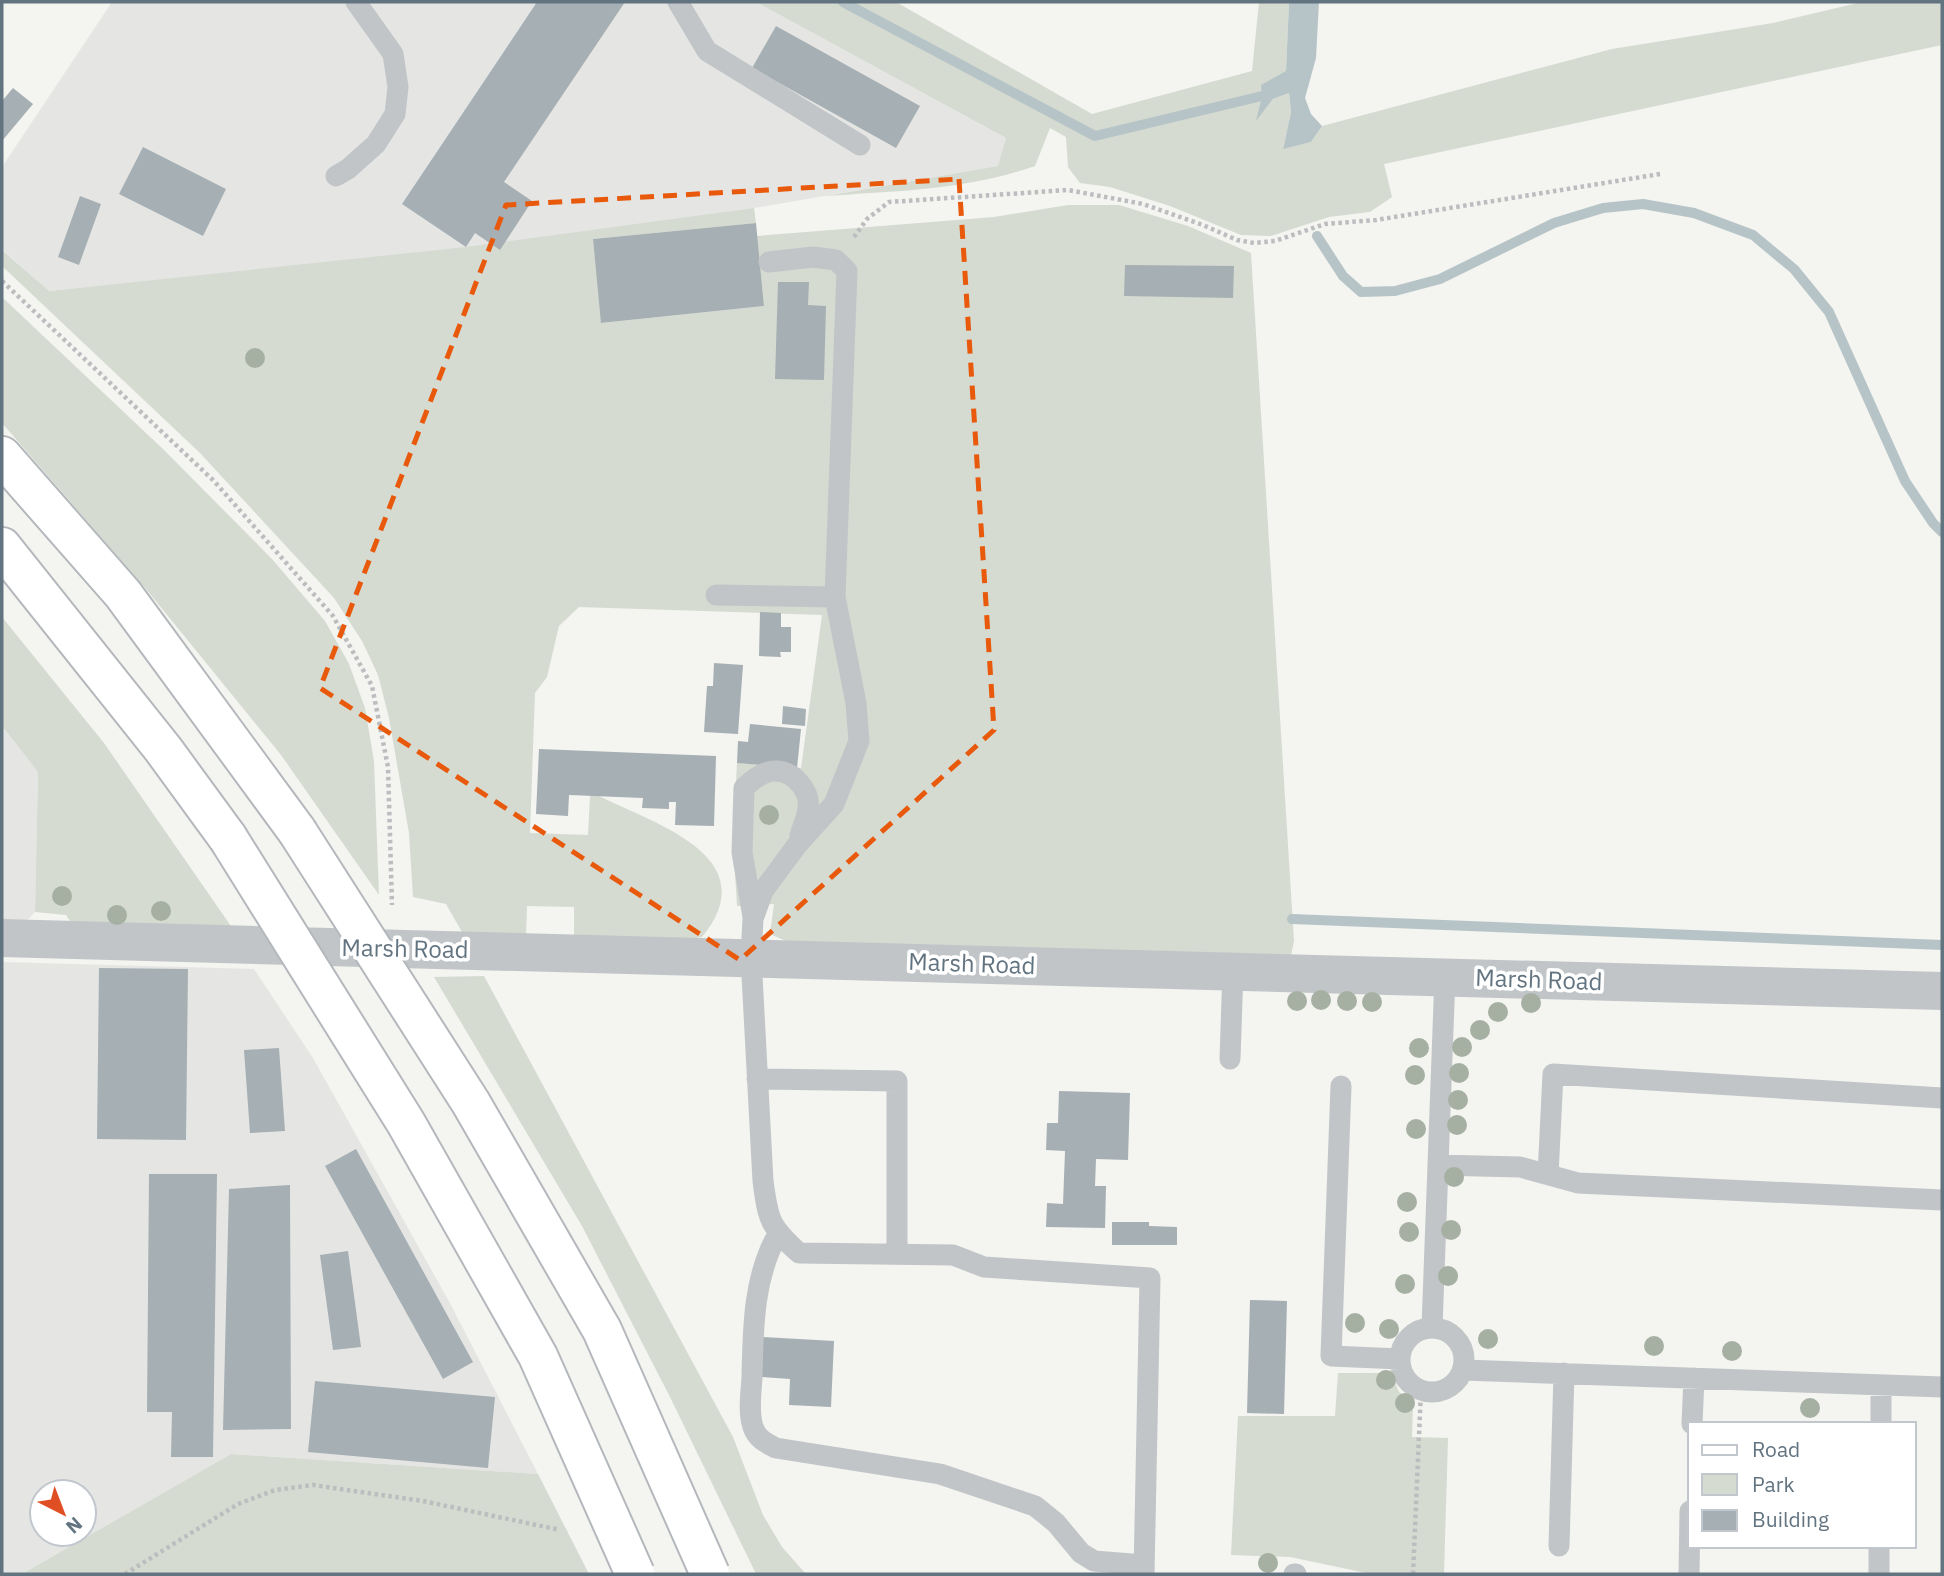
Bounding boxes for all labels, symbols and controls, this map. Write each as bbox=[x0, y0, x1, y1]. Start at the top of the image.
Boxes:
street label: Marsh Road bbox=[341, 931, 469, 965]
street label: Marsh Road bbox=[908, 945, 1036, 981]
street label: Marsh Road bbox=[1475, 961, 1603, 997]
legend bbox=[1688, 1422, 1916, 1548]
text: Road bbox=[1752, 1435, 1800, 1463]
text: Park bbox=[1752, 1470, 1795, 1498]
north arrow bbox=[28, 1478, 98, 1548]
text: Building bbox=[1752, 1505, 1829, 1533]
text: N bbox=[61, 1512, 88, 1539]

